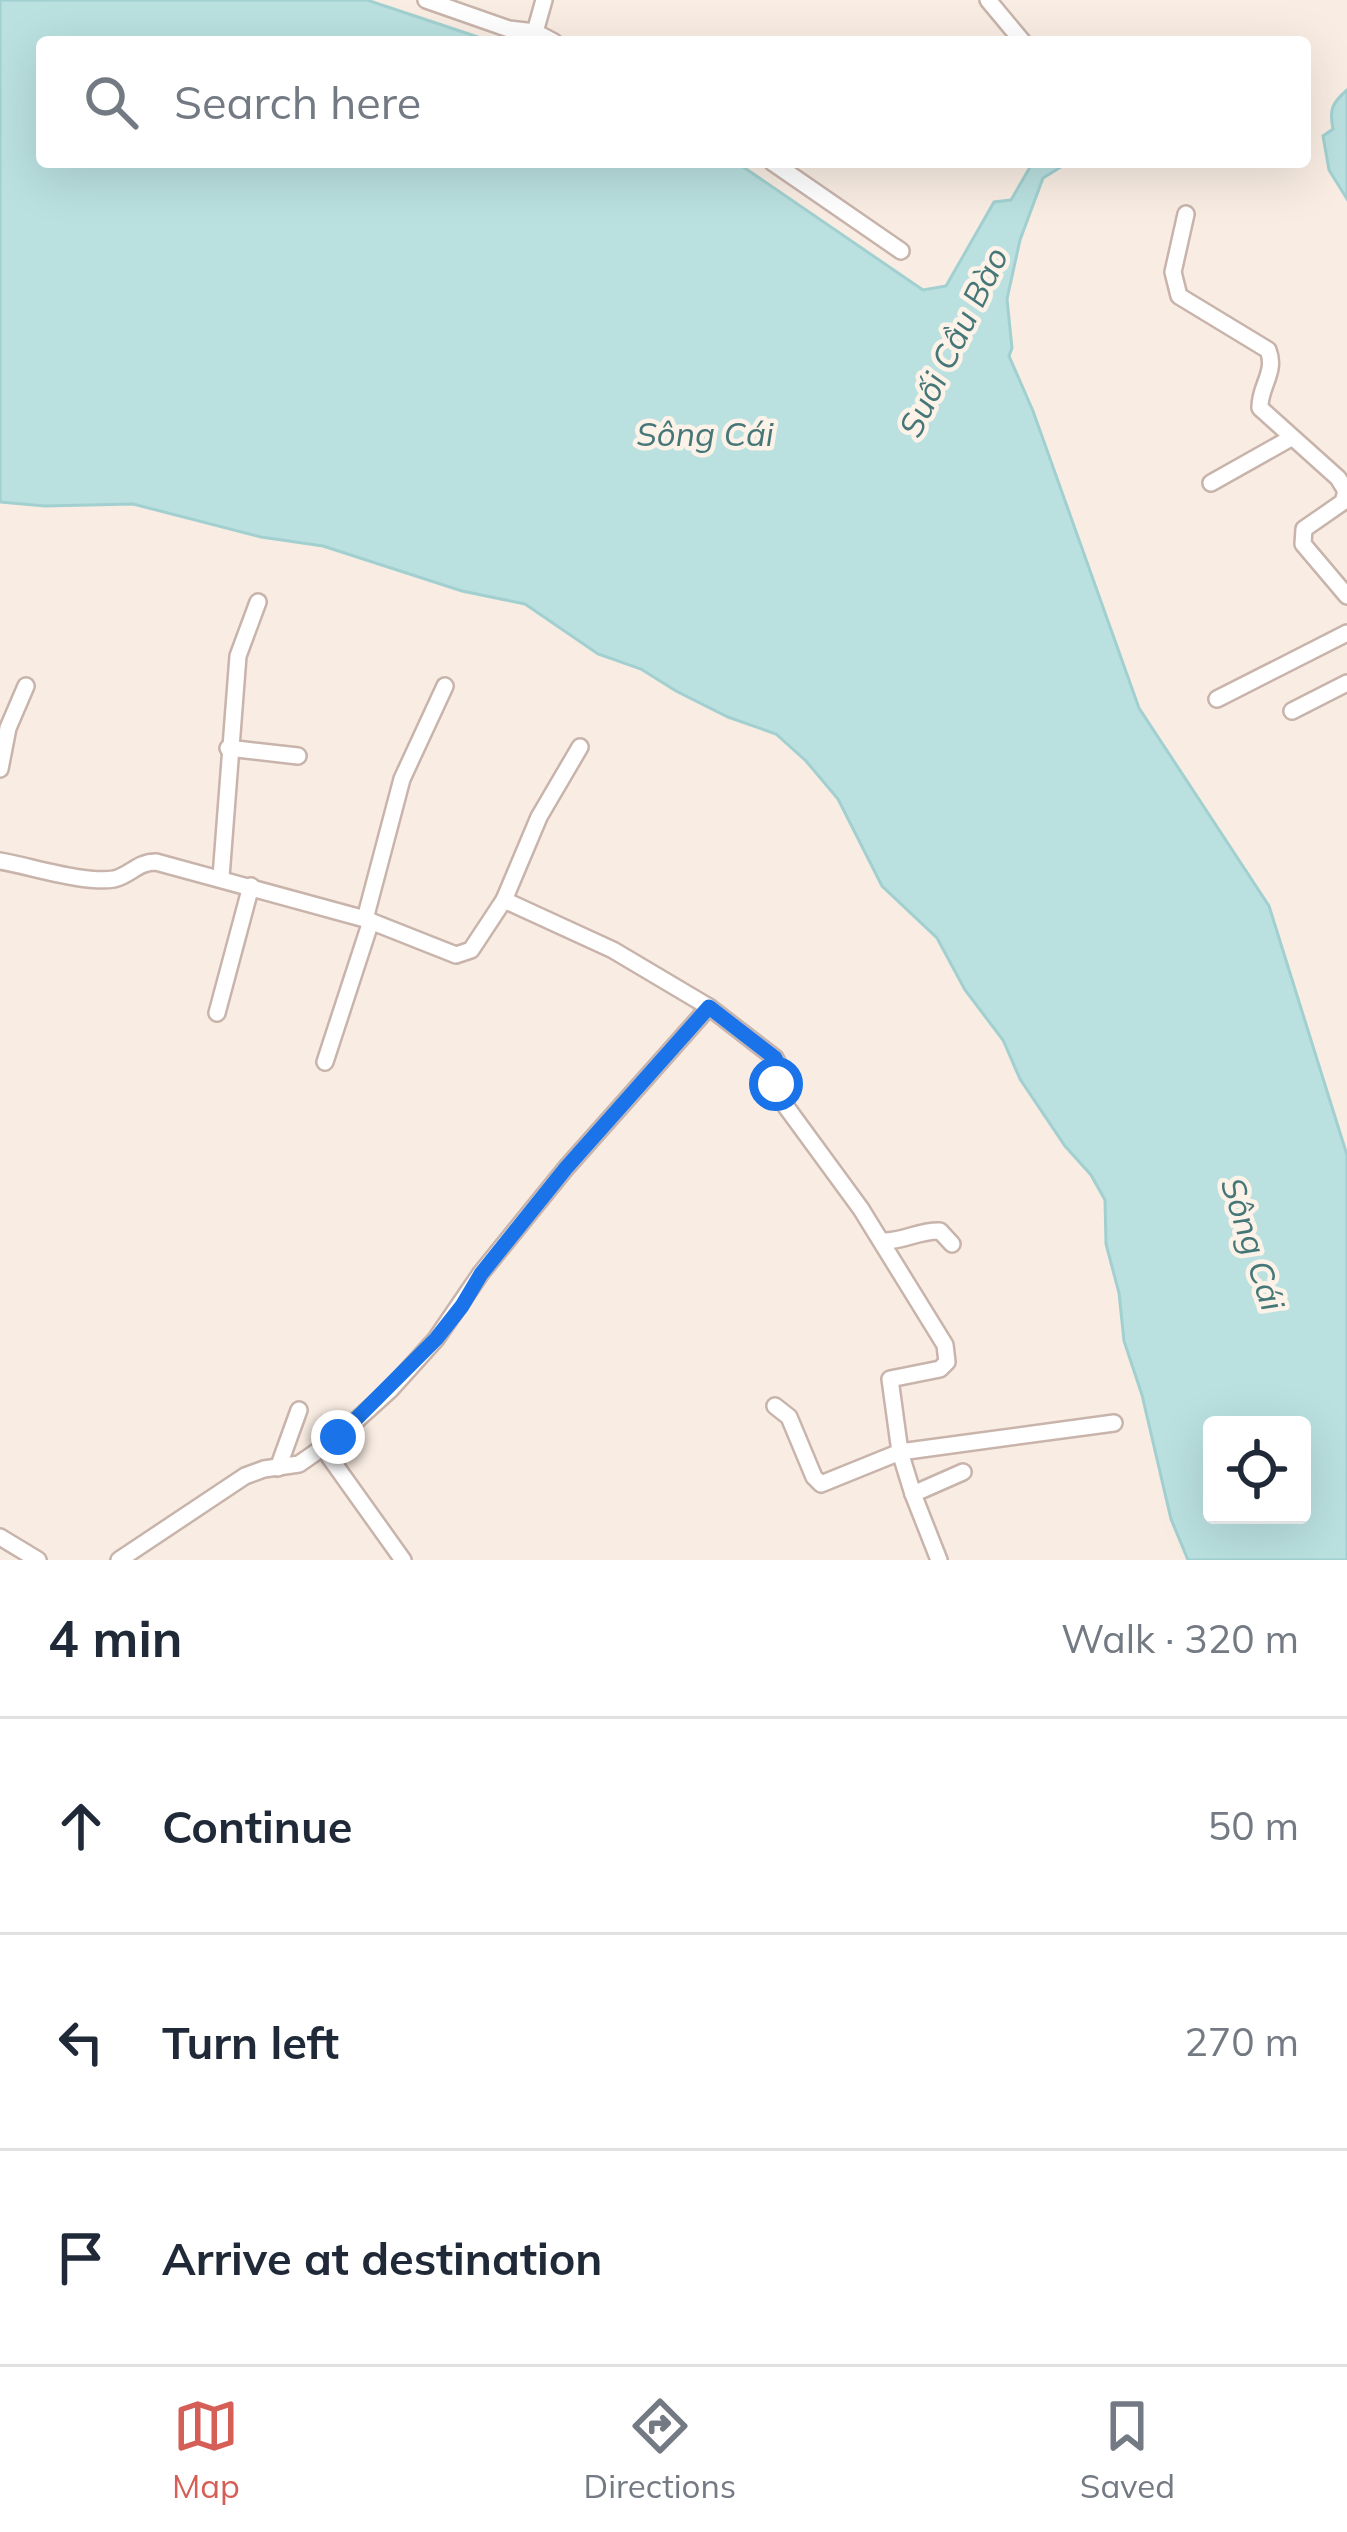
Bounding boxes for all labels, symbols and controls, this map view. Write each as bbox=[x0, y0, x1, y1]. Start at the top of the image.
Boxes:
search box bbox=[36, 36, 1311, 168]
icon: search bbox=[78, 69, 144, 135]
text: Search here bbox=[174, 74, 421, 130]
water label: Suối Cầu Bào bbox=[889, 240, 1016, 443]
water label: Sông Cái bbox=[636, 413, 774, 454]
route start bbox=[749, 1057, 803, 1111]
water label: Sông Cái bbox=[1213, 1172, 1294, 1316]
route end bbox=[311, 1410, 365, 1464]
map controls bbox=[1203, 1416, 1311, 1524]
button: locate bbox=[1203, 1416, 1311, 1524]
text: 4 min bbox=[48, 1606, 183, 1670]
text: Walk · 320 m bbox=[1061, 1614, 1299, 1663]
icon: ahead bbox=[48, 1793, 114, 1859]
text: Continue bbox=[162, 1798, 352, 1854]
text: 50 m bbox=[1208, 1801, 1299, 1850]
icon: left bbox=[48, 2009, 114, 2075]
text: Turn left bbox=[162, 2014, 339, 2070]
text: 270 m bbox=[1184, 2017, 1299, 2066]
icon: arrive bbox=[48, 2225, 114, 2291]
text: Arrive at destination bbox=[162, 2230, 602, 2286]
tab: Map bbox=[172, 2393, 240, 2506]
tab: Directions bbox=[584, 2393, 736, 2506]
tab: Saved bbox=[1080, 2393, 1175, 2506]

